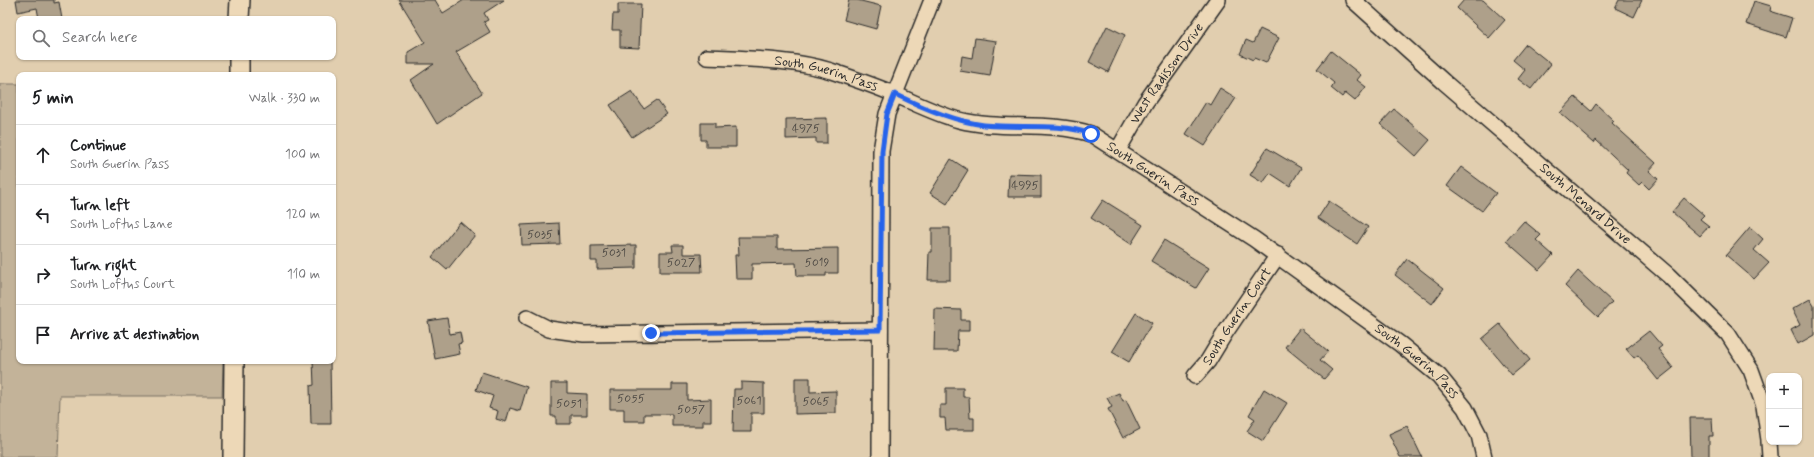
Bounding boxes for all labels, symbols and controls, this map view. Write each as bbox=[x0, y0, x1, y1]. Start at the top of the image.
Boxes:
search box bbox=[16, 16, 336, 60]
street label: West Radisson Drive bbox=[1126, 19, 1208, 127]
icon: search bbox=[30, 27, 52, 49]
text: Search here bbox=[62, 28, 138, 48]
street label: South Guerin Pass bbox=[774, 52, 881, 96]
text: 5 min bbox=[32, 87, 74, 109]
text: Walk · 330 m bbox=[249, 90, 320, 107]
house number: 4975 bbox=[792, 121, 820, 137]
route start bbox=[1082, 125, 1100, 143]
text: Continue bbox=[70, 136, 126, 156]
street label: South Guerin Pass bbox=[1103, 137, 1203, 211]
icon: ahead bbox=[32, 144, 54, 166]
text: 100 m bbox=[285, 146, 320, 163]
text: South Guerin Pass bbox=[70, 156, 169, 173]
street label: South Menard Drive bbox=[1536, 159, 1635, 248]
house number: 4995 bbox=[1011, 178, 1039, 194]
text: Turn left bbox=[70, 196, 130, 216]
icon: left bbox=[32, 204, 54, 226]
text: 120 m bbox=[286, 206, 320, 223]
text: South Loftus Lane bbox=[70, 216, 173, 233]
house number: 5035 bbox=[527, 227, 553, 243]
house number: 5031 bbox=[602, 245, 626, 261]
house number: 5027 bbox=[667, 255, 695, 271]
house number: 5019 bbox=[805, 255, 829, 271]
text: Turn right bbox=[70, 256, 137, 276]
icon: right bbox=[32, 264, 54, 286]
street label: South Guerin Court bbox=[1198, 264, 1276, 369]
text: 110 m bbox=[287, 266, 320, 283]
text: South Loftus Court bbox=[70, 276, 175, 293]
street label: South Guerin Pass bbox=[1371, 319, 1463, 403]
icon: arrive bbox=[32, 324, 54, 346]
route end bbox=[642, 324, 660, 342]
text: Arrive at destination bbox=[70, 325, 199, 345]
map controls bbox=[1766, 373, 1802, 445]
button: + bbox=[1766, 373, 1802, 409]
house number: 5055 bbox=[617, 391, 645, 407]
house number: 5061 bbox=[736, 393, 762, 409]
house number: 5065 bbox=[803, 394, 829, 410]
house number: 5051 bbox=[556, 396, 582, 412]
house number: 5057 bbox=[677, 402, 705, 418]
button: − bbox=[1766, 409, 1802, 445]

